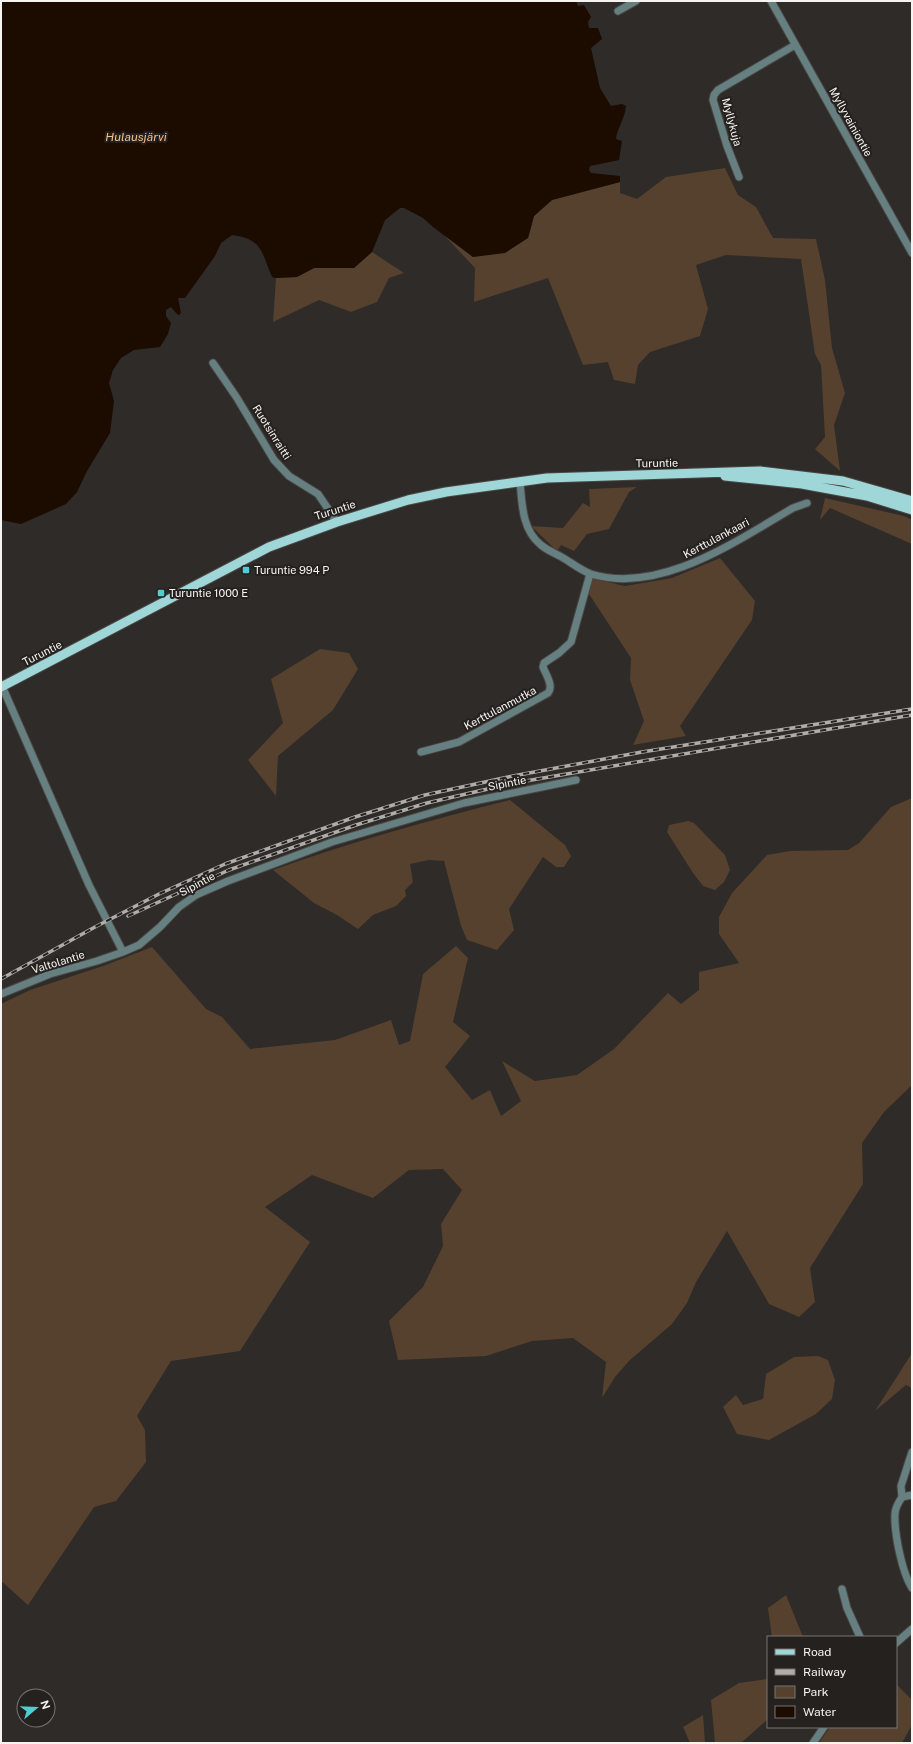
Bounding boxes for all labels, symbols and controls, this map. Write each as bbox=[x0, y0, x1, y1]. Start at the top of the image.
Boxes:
street label: Myllyvainiontie bbox=[827, 85, 875, 159]
street label: Myllykuja bbox=[720, 97, 744, 147]
water label: Hulausjärvi bbox=[105, 130, 167, 144]
street label: Ruotsinraitti bbox=[250, 402, 294, 462]
street label: Turuntie bbox=[636, 457, 678, 469]
street label: Turuntie bbox=[313, 498, 357, 522]
street label: Kerttulankaari bbox=[681, 516, 751, 560]
place label: Turuntie 994 P bbox=[254, 564, 329, 576]
marker: Turuntie 994 P bbox=[241, 565, 251, 575]
place label: Turuntie 1000 E bbox=[169, 587, 248, 599]
marker: Turuntie 1000 E bbox=[156, 588, 166, 598]
street label: Turuntie bbox=[20, 638, 64, 668]
street label: Kerttulanmutka bbox=[462, 684, 538, 732]
street label: Sipintie bbox=[487, 773, 527, 793]
street label: Sipintie bbox=[177, 870, 217, 898]
street label: Valtolantie bbox=[30, 948, 86, 976]
legend bbox=[767, 1636, 897, 1728]
text: Road bbox=[803, 1645, 831, 1659]
text: Railway bbox=[803, 1665, 847, 1679]
text: Park bbox=[803, 1685, 829, 1699]
north arrow bbox=[16, 1688, 56, 1728]
text: N bbox=[38, 1699, 53, 1711]
text: Water bbox=[803, 1705, 837, 1719]

